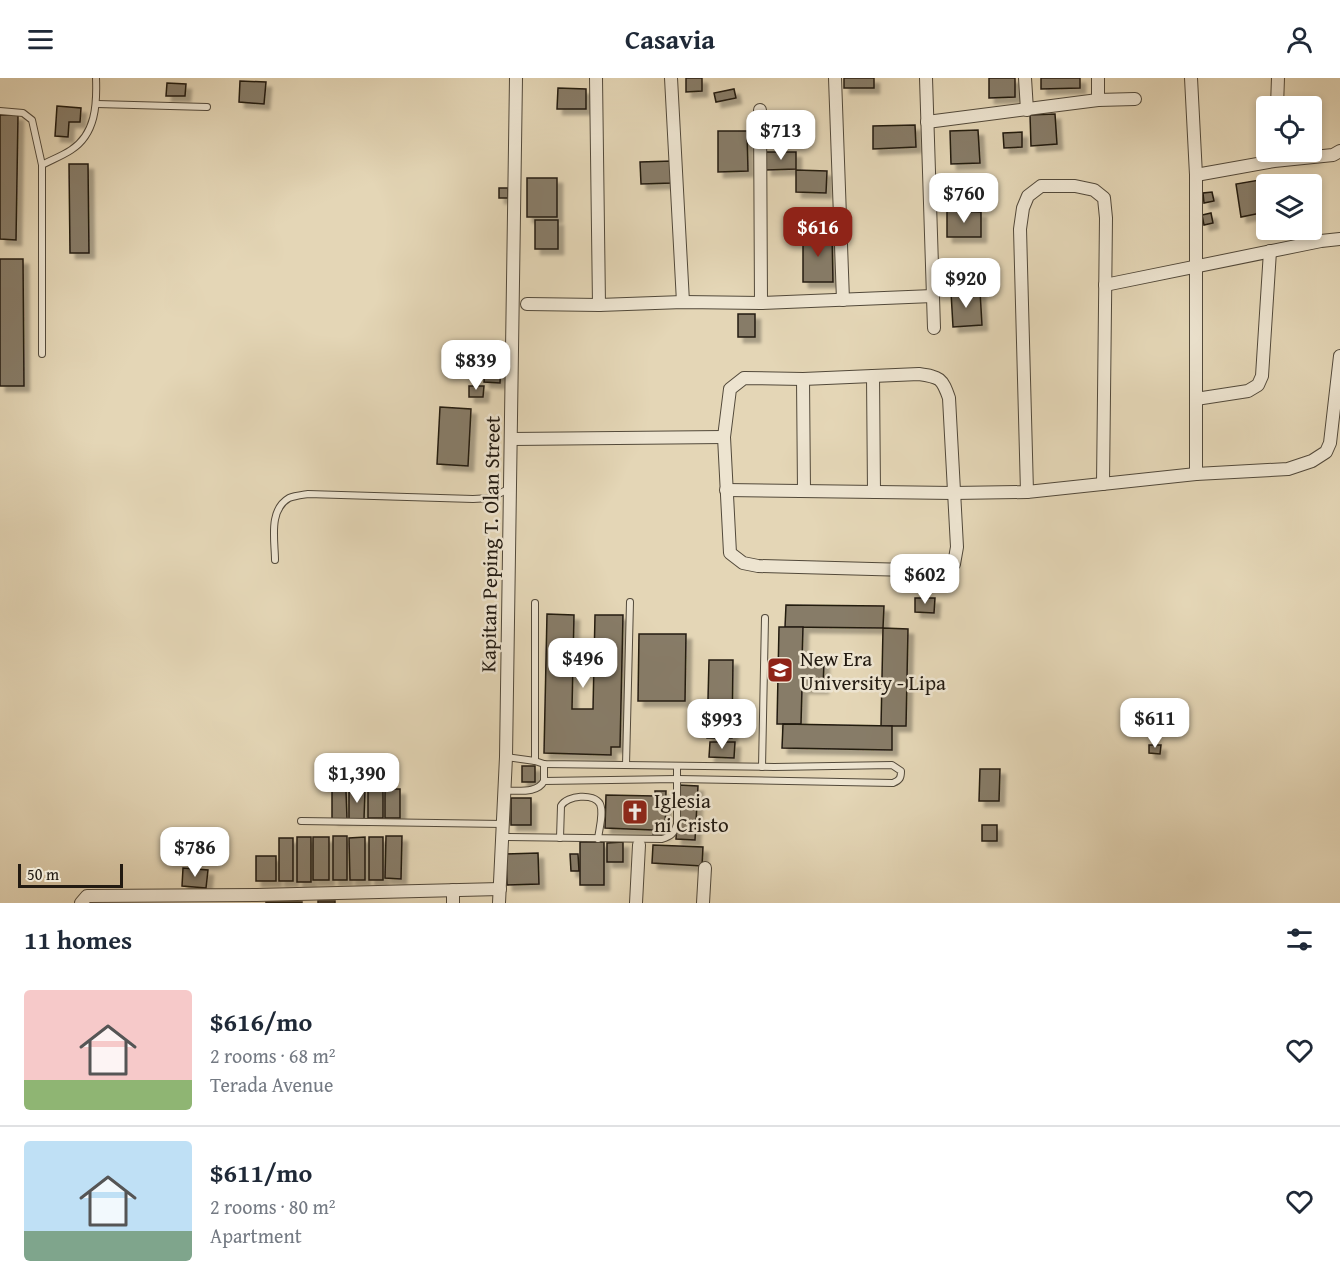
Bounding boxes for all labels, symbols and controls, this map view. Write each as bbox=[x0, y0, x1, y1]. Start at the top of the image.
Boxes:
text: Casavia bbox=[625, 19, 715, 59]
icon: menu bbox=[24, 23, 57, 56]
icon: person bbox=[1283, 23, 1316, 56]
map controls bbox=[1256, 96, 1322, 240]
button: locate bbox=[1256, 96, 1322, 162]
pin: $713 bbox=[745, 110, 817, 161]
text: $713 bbox=[760, 115, 802, 144]
pin: $760 bbox=[928, 173, 1000, 224]
button: layers bbox=[1256, 174, 1322, 240]
text: $760 bbox=[943, 178, 985, 207]
pin: $616 bbox=[782, 207, 854, 258]
text: $616 bbox=[797, 212, 839, 241]
pin: $920 bbox=[930, 258, 1002, 309]
text: $920 bbox=[945, 263, 987, 292]
pin: $839 bbox=[440, 340, 512, 391]
text: $839 bbox=[455, 345, 497, 374]
street label: Kapitan Peping T. Olan Street bbox=[472, 415, 508, 673]
pin: $602 bbox=[889, 554, 961, 605]
text: $602 bbox=[904, 559, 946, 588]
pin: $496 bbox=[547, 638, 619, 689]
text: $496 bbox=[562, 643, 604, 672]
place label: New Era University - Lipa bbox=[800, 643, 946, 698]
school or university icon: New Era University - Lipa bbox=[765, 655, 795, 685]
pin: $611 bbox=[1119, 698, 1191, 749]
pin: $993 bbox=[686, 699, 758, 750]
text: $611 bbox=[1134, 703, 1176, 732]
text: $993 bbox=[701, 704, 743, 733]
pin: $1,390 bbox=[308, 753, 406, 804]
text: $1,390 bbox=[328, 758, 386, 787]
place label: Iglesia ni Cristo bbox=[654, 785, 729, 840]
church icon: Iglesia ni Cristo bbox=[620, 797, 650, 827]
pin: $786 bbox=[159, 827, 231, 878]
text: $786 bbox=[174, 832, 216, 861]
scale bar bbox=[18, 861, 123, 888]
text: 50 m bbox=[27, 862, 59, 886]
text: 11 homes bbox=[24, 920, 132, 959]
icon: filters bbox=[1283, 923, 1316, 956]
text: $616/mo bbox=[210, 1002, 312, 1041]
icon: home bbox=[72, 1014, 144, 1086]
icon: heart bbox=[1283, 1034, 1316, 1067]
text: 2 rooms · 68 m² bbox=[210, 1041, 336, 1070]
text: Terada Avenue bbox=[210, 1070, 333, 1099]
text: $611/mo bbox=[210, 1153, 312, 1192]
icon: home bbox=[72, 1165, 144, 1237]
icon: heart bbox=[1283, 1185, 1316, 1218]
text: 2 rooms · 80 m² bbox=[210, 1192, 336, 1221]
text: Apartment bbox=[210, 1221, 302, 1250]

